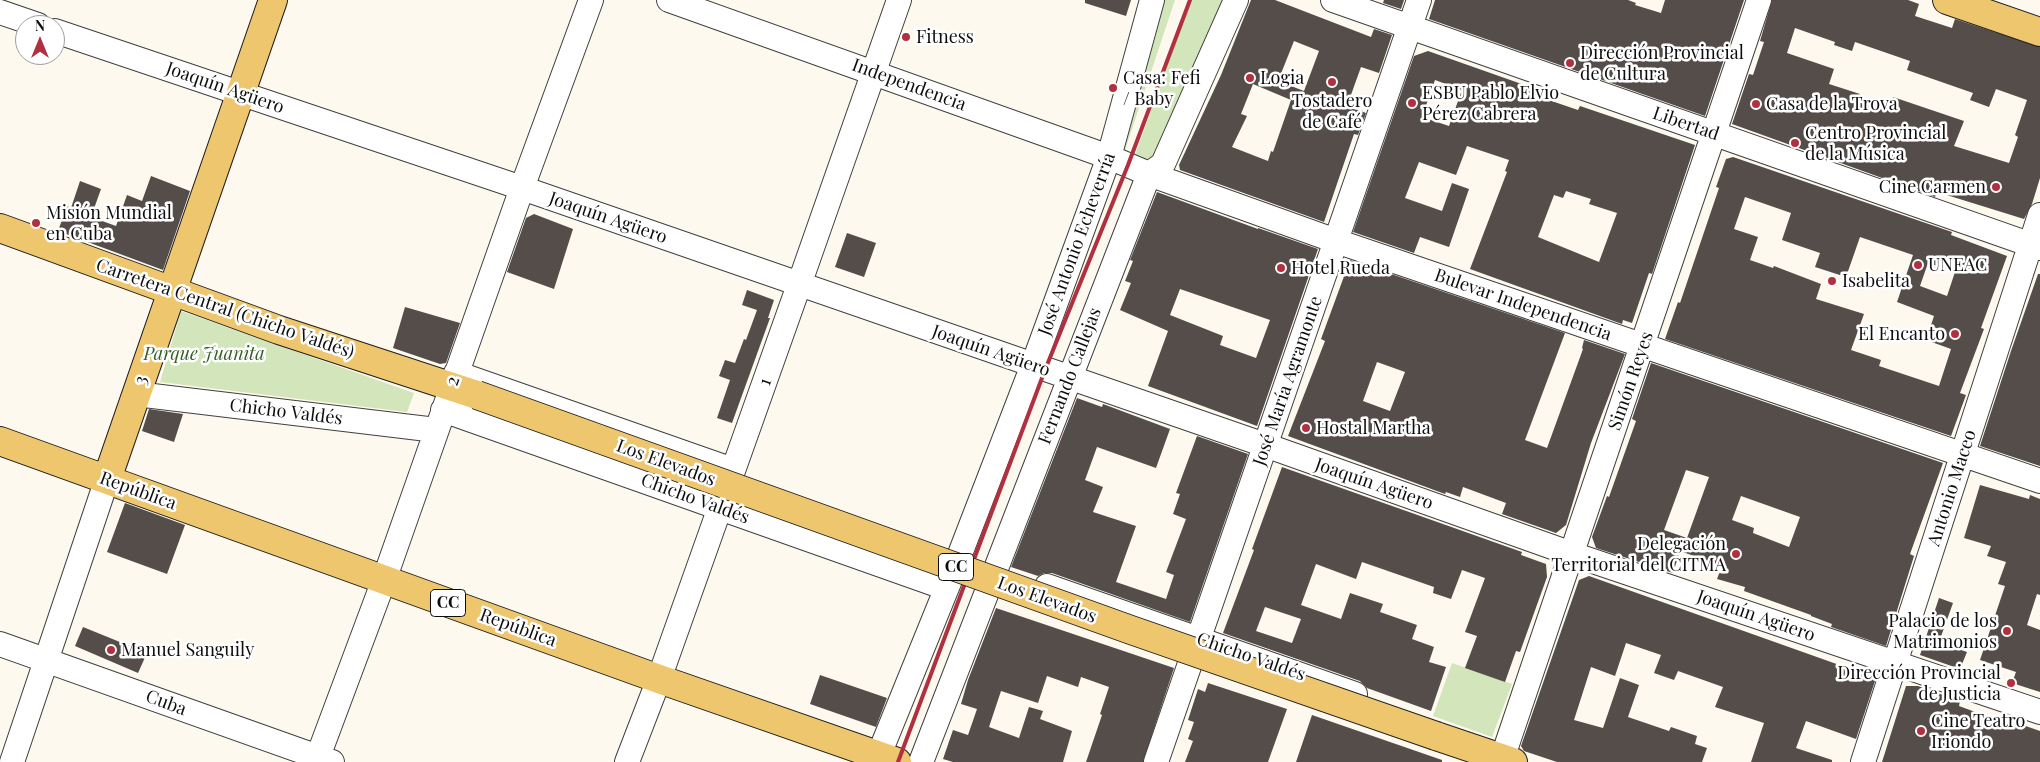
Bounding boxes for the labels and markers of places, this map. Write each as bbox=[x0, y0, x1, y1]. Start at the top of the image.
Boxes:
place label: Fitness bbox=[916, 26, 974, 48]
marker: Fitness bbox=[900, 31, 912, 43]
place label: Dirección Provincial de Cultura bbox=[1580, 42, 1744, 84]
marker: Dirección Provincial de Cultura bbox=[1564, 57, 1576, 69]
place label: Casa: Fefi / Baby bbox=[1123, 67, 1201, 110]
place label: Logia bbox=[1260, 67, 1304, 89]
marker: Logia bbox=[1244, 72, 1256, 84]
marker: Tostadero de Café bbox=[1326, 76, 1338, 88]
marker: Casa: Fefi / Baby bbox=[1107, 82, 1119, 94]
place label: ESBU Pablo Elvio Pérez Cabrera bbox=[1422, 82, 1559, 125]
place label: Tostadero de Café bbox=[1292, 90, 1372, 132]
place label: Casa de la Trova bbox=[1766, 93, 1898, 115]
marker: ESBU Pablo Elvio Pérez Cabrera bbox=[1406, 97, 1418, 109]
marker: Casa de la Trova bbox=[1750, 98, 1762, 110]
place label: Centro Provincial de la Música bbox=[1805, 122, 1946, 164]
marker: Centro Provincial de la Música bbox=[1789, 137, 1801, 149]
place label: Cine Carmen bbox=[1879, 176, 1986, 198]
marker: Cine Carmen bbox=[1990, 181, 2002, 193]
place label: Misión Mundial en Cuba bbox=[46, 202, 172, 244]
marker: Misión Mundial en Cuba bbox=[30, 217, 42, 229]
place label: UNEAC bbox=[1928, 254, 1987, 276]
place label: Hotel Rueda bbox=[1291, 257, 1390, 279]
marker: UNEAC bbox=[1912, 259, 1924, 271]
marker: Hotel Rueda bbox=[1275, 262, 1287, 274]
place label: Isabelita bbox=[1842, 270, 1910, 292]
marker: Isabelita bbox=[1826, 275, 1838, 287]
place label: El Encanto bbox=[1858, 323, 1945, 345]
marker: El Encanto bbox=[1949, 328, 1961, 340]
place label: Hostal Martha bbox=[1316, 417, 1431, 439]
marker: Hostal Martha bbox=[1300, 422, 1312, 434]
place label: Delegación Territorial del CITMA bbox=[1551, 533, 1726, 576]
marker: Delegación Territorial del CITMA bbox=[1730, 548, 1742, 560]
place label: Palacio de los Matrimonios bbox=[1888, 610, 1997, 652]
marker: Palacio de los Matrimonios bbox=[2001, 625, 2013, 637]
place label: Manuel Sanguily bbox=[121, 639, 254, 661]
marker: Manuel Sanguily bbox=[105, 644, 117, 656]
place label: Dirección Provincial de Justicia bbox=[1837, 662, 2001, 704]
marker: Dirección Provincial de Justicia bbox=[2005, 677, 2017, 689]
place label: Cine Teatro Iriondo bbox=[1931, 710, 2025, 752]
marker: Cine Teatro Iriondo bbox=[1915, 725, 1927, 737]

